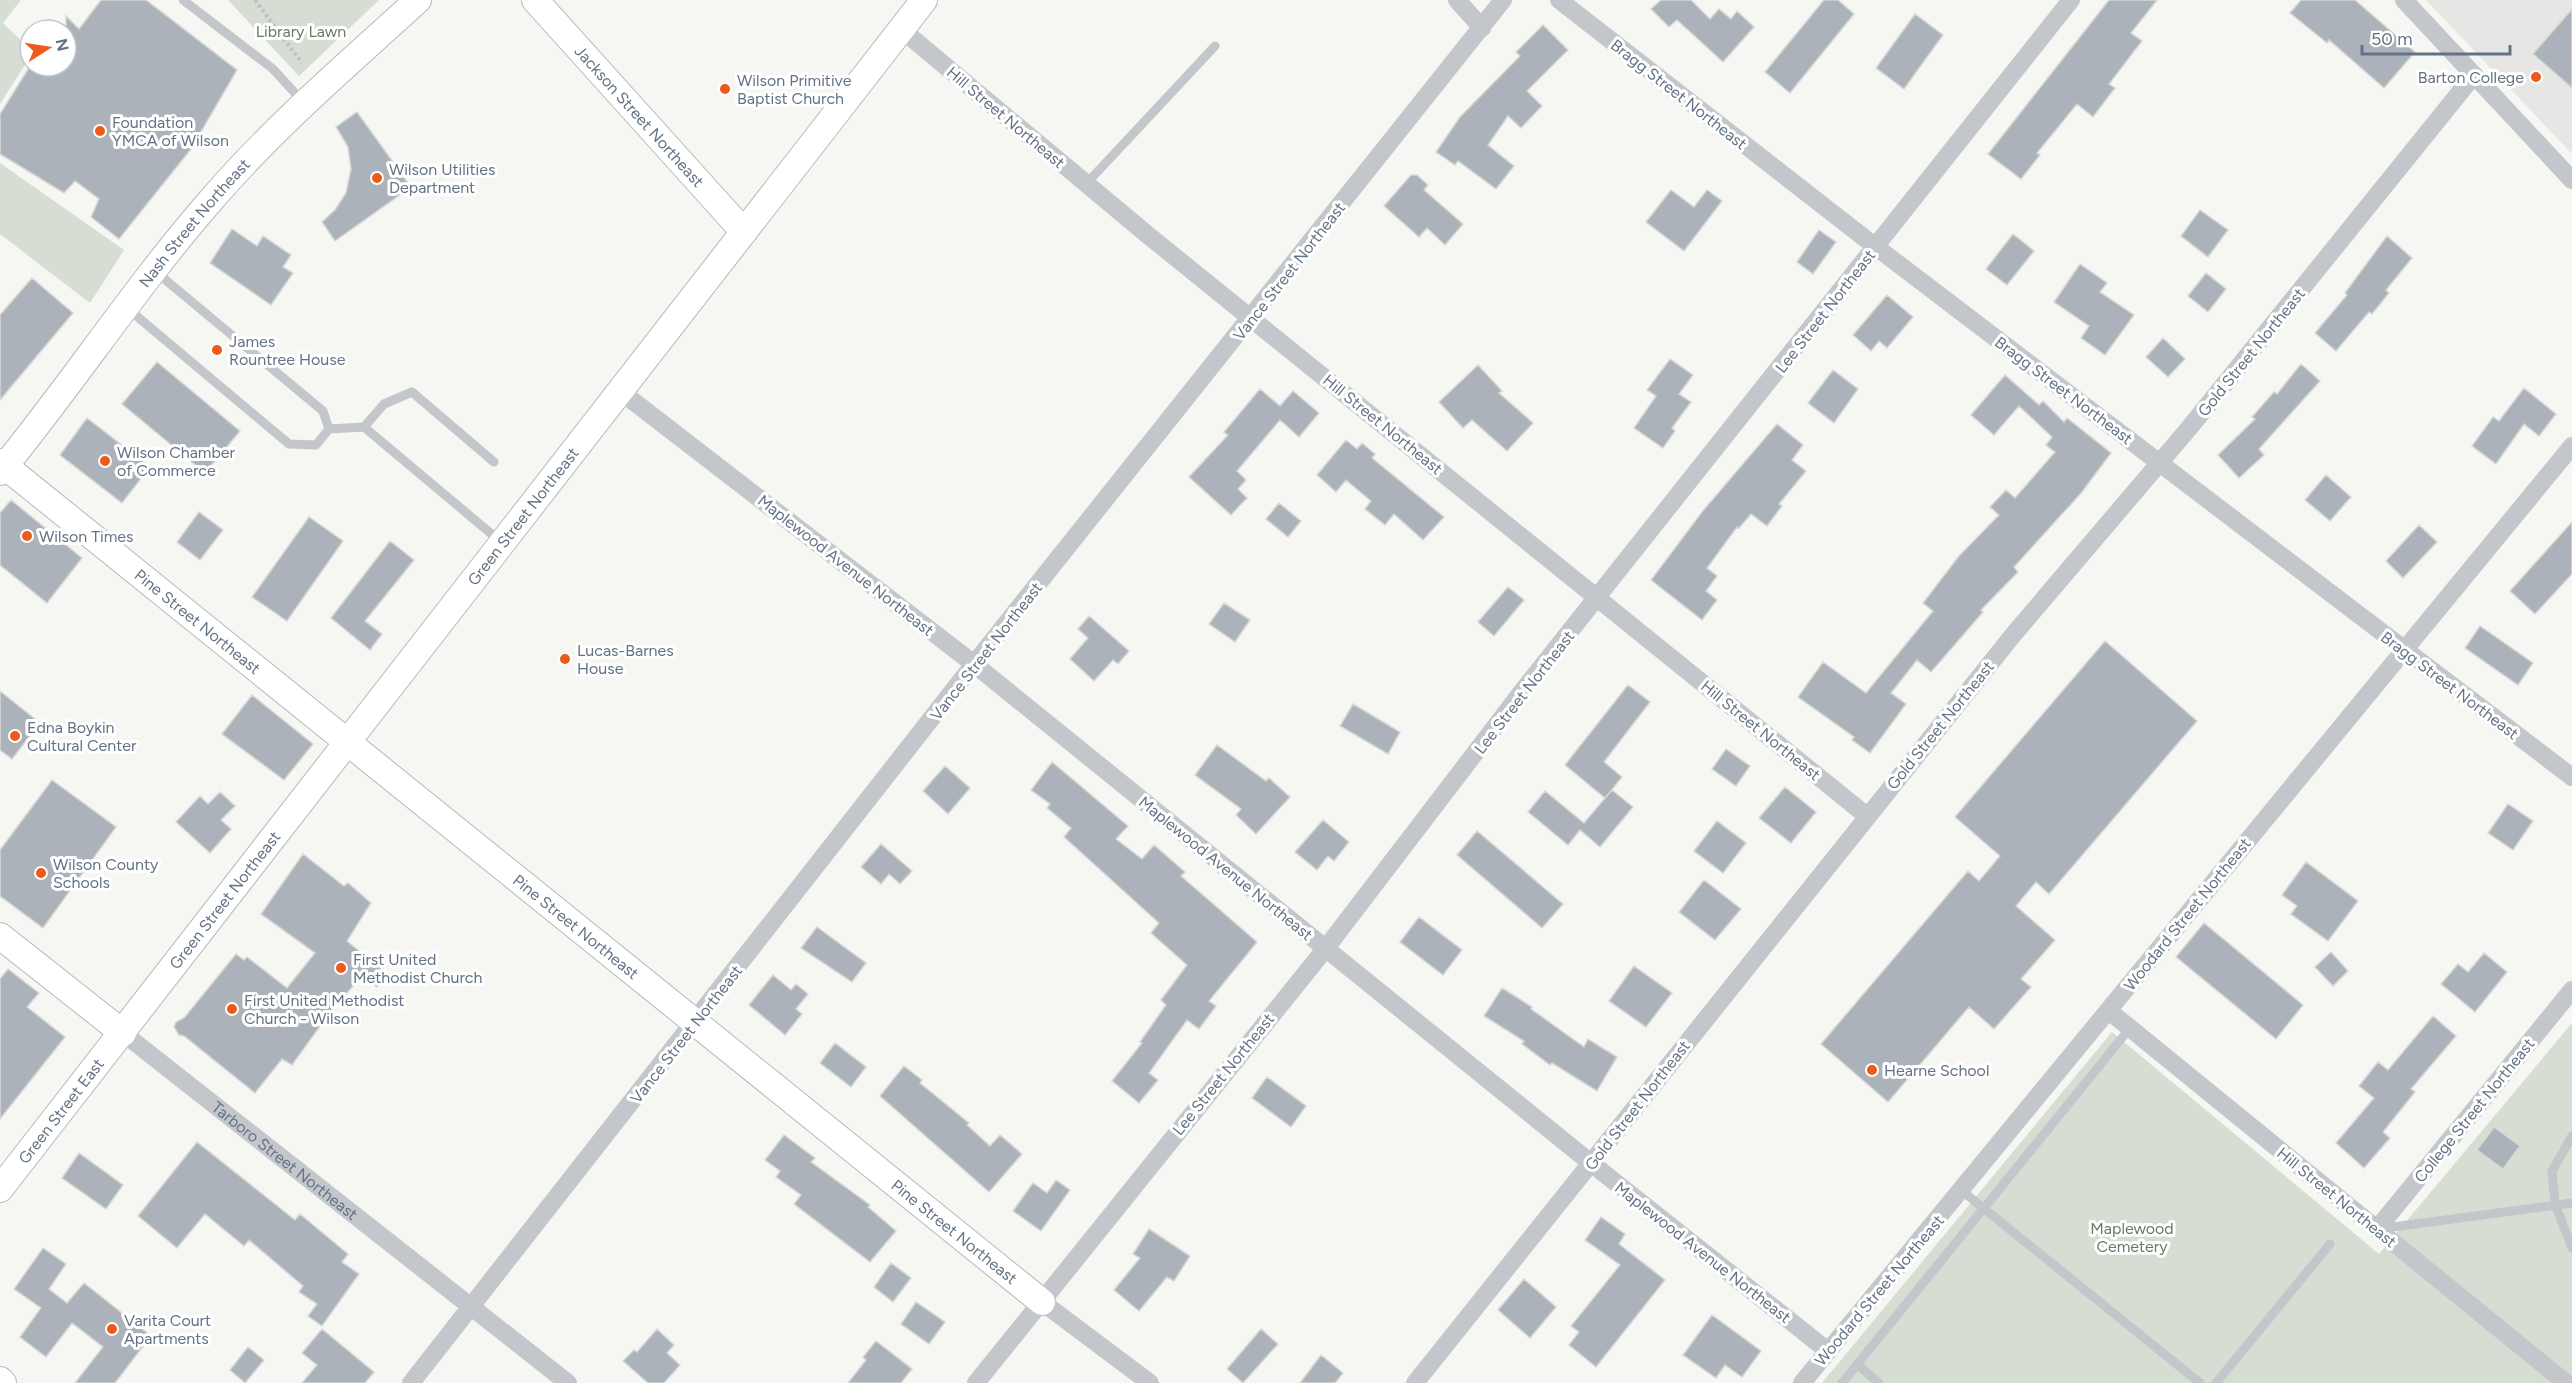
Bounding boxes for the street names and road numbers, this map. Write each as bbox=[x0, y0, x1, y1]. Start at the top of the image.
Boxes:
street label: Bragg Street Northeast bbox=[1607, 35, 1750, 153]
street label: Jackson Street Northeast bbox=[570, 42, 708, 191]
street label: Hill Street Northeast bbox=[943, 63, 1068, 172]
street label: Nash Street Northeast bbox=[135, 155, 254, 291]
street label: Vance Street Northeast bbox=[1230, 198, 1349, 344]
street label: Lee Street Northeast bbox=[1771, 246, 1879, 377]
street label: Gold Street Northeast bbox=[2194, 284, 2309, 420]
street label: Bragg Street Northeast bbox=[1991, 332, 2136, 448]
street label: Hill Street Northeast bbox=[1319, 370, 1446, 478]
street label: Green Street Northeast bbox=[464, 444, 583, 589]
street label: Maplewood Avenue Northeast bbox=[754, 491, 937, 640]
street label: Pine Street Northeast bbox=[131, 565, 264, 678]
street label: Vance Street Northeast bbox=[927, 578, 1046, 724]
street label: Lee Street Northeast bbox=[1470, 627, 1578, 758]
street label: Bragg Street Northeast bbox=[2377, 627, 2522, 743]
street label: Gold Street Northeast bbox=[1883, 657, 1998, 793]
street label: Hill Street Northeast bbox=[1697, 676, 1824, 784]
street label: Maplewood Avenue Northeast bbox=[1135, 792, 1316, 944]
street label: Green Street Northeast bbox=[166, 828, 284, 973]
street label: Woodard Street Northeast bbox=[2120, 834, 2255, 994]
street label: Pine Street Northeast bbox=[509, 870, 642, 983]
street label: Vance Street Northeast bbox=[627, 961, 746, 1107]
street label: Lee Street Northeast bbox=[1169, 1010, 1278, 1139]
street label: College Street Northeast bbox=[2410, 1034, 2538, 1186]
street label: Gold Street Northeast bbox=[1581, 1037, 1694, 1174]
street label: Green Street East bbox=[14, 1055, 108, 1168]
street label: Tarboro Street Northeast bbox=[208, 1098, 361, 1224]
street label: Hill Street Northeast bbox=[2273, 1143, 2400, 1251]
street label: Pine Street Northeast bbox=[887, 1175, 1021, 1288]
street label: Maplewood Avenue Northeast bbox=[1611, 1178, 1794, 1327]
street label: Woodard Street Northeast bbox=[1811, 1211, 1948, 1369]

